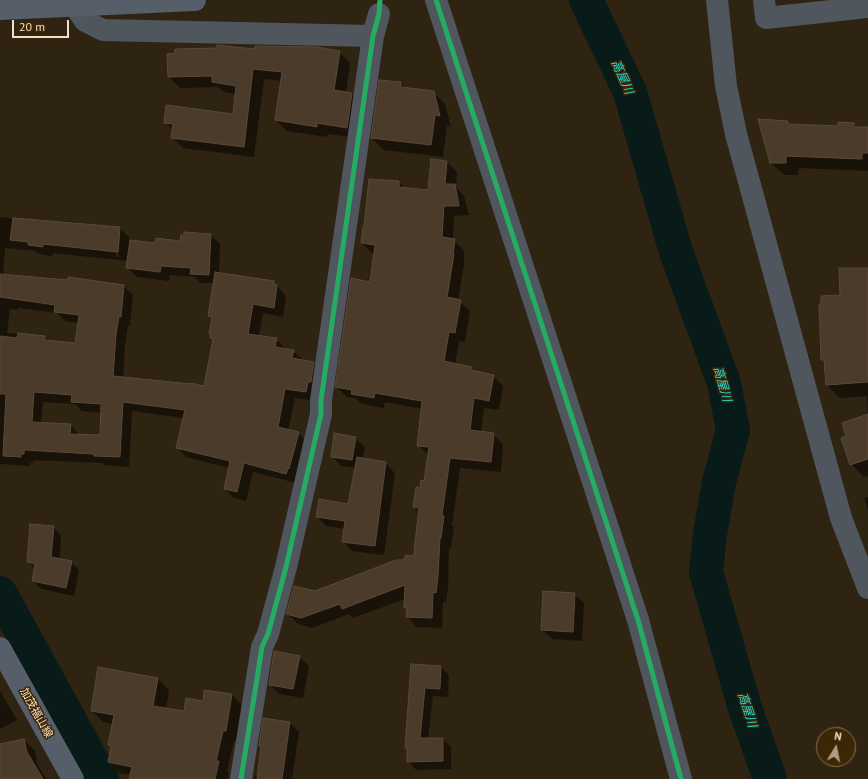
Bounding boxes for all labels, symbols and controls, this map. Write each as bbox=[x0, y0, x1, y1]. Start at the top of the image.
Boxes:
scale bar bbox=[14, 12, 71, 38]
text: 20 m bbox=[19, 19, 45, 34]
water label: 高屋川 bbox=[608, 58, 636, 96]
water label: 高屋川 bbox=[710, 365, 734, 403]
street label: 加茂福山線 bbox=[17, 686, 55, 740]
water label: 高屋川 bbox=[735, 691, 759, 729]
north arrow bbox=[816, 727, 856, 767]
text: N bbox=[833, 729, 843, 744]

